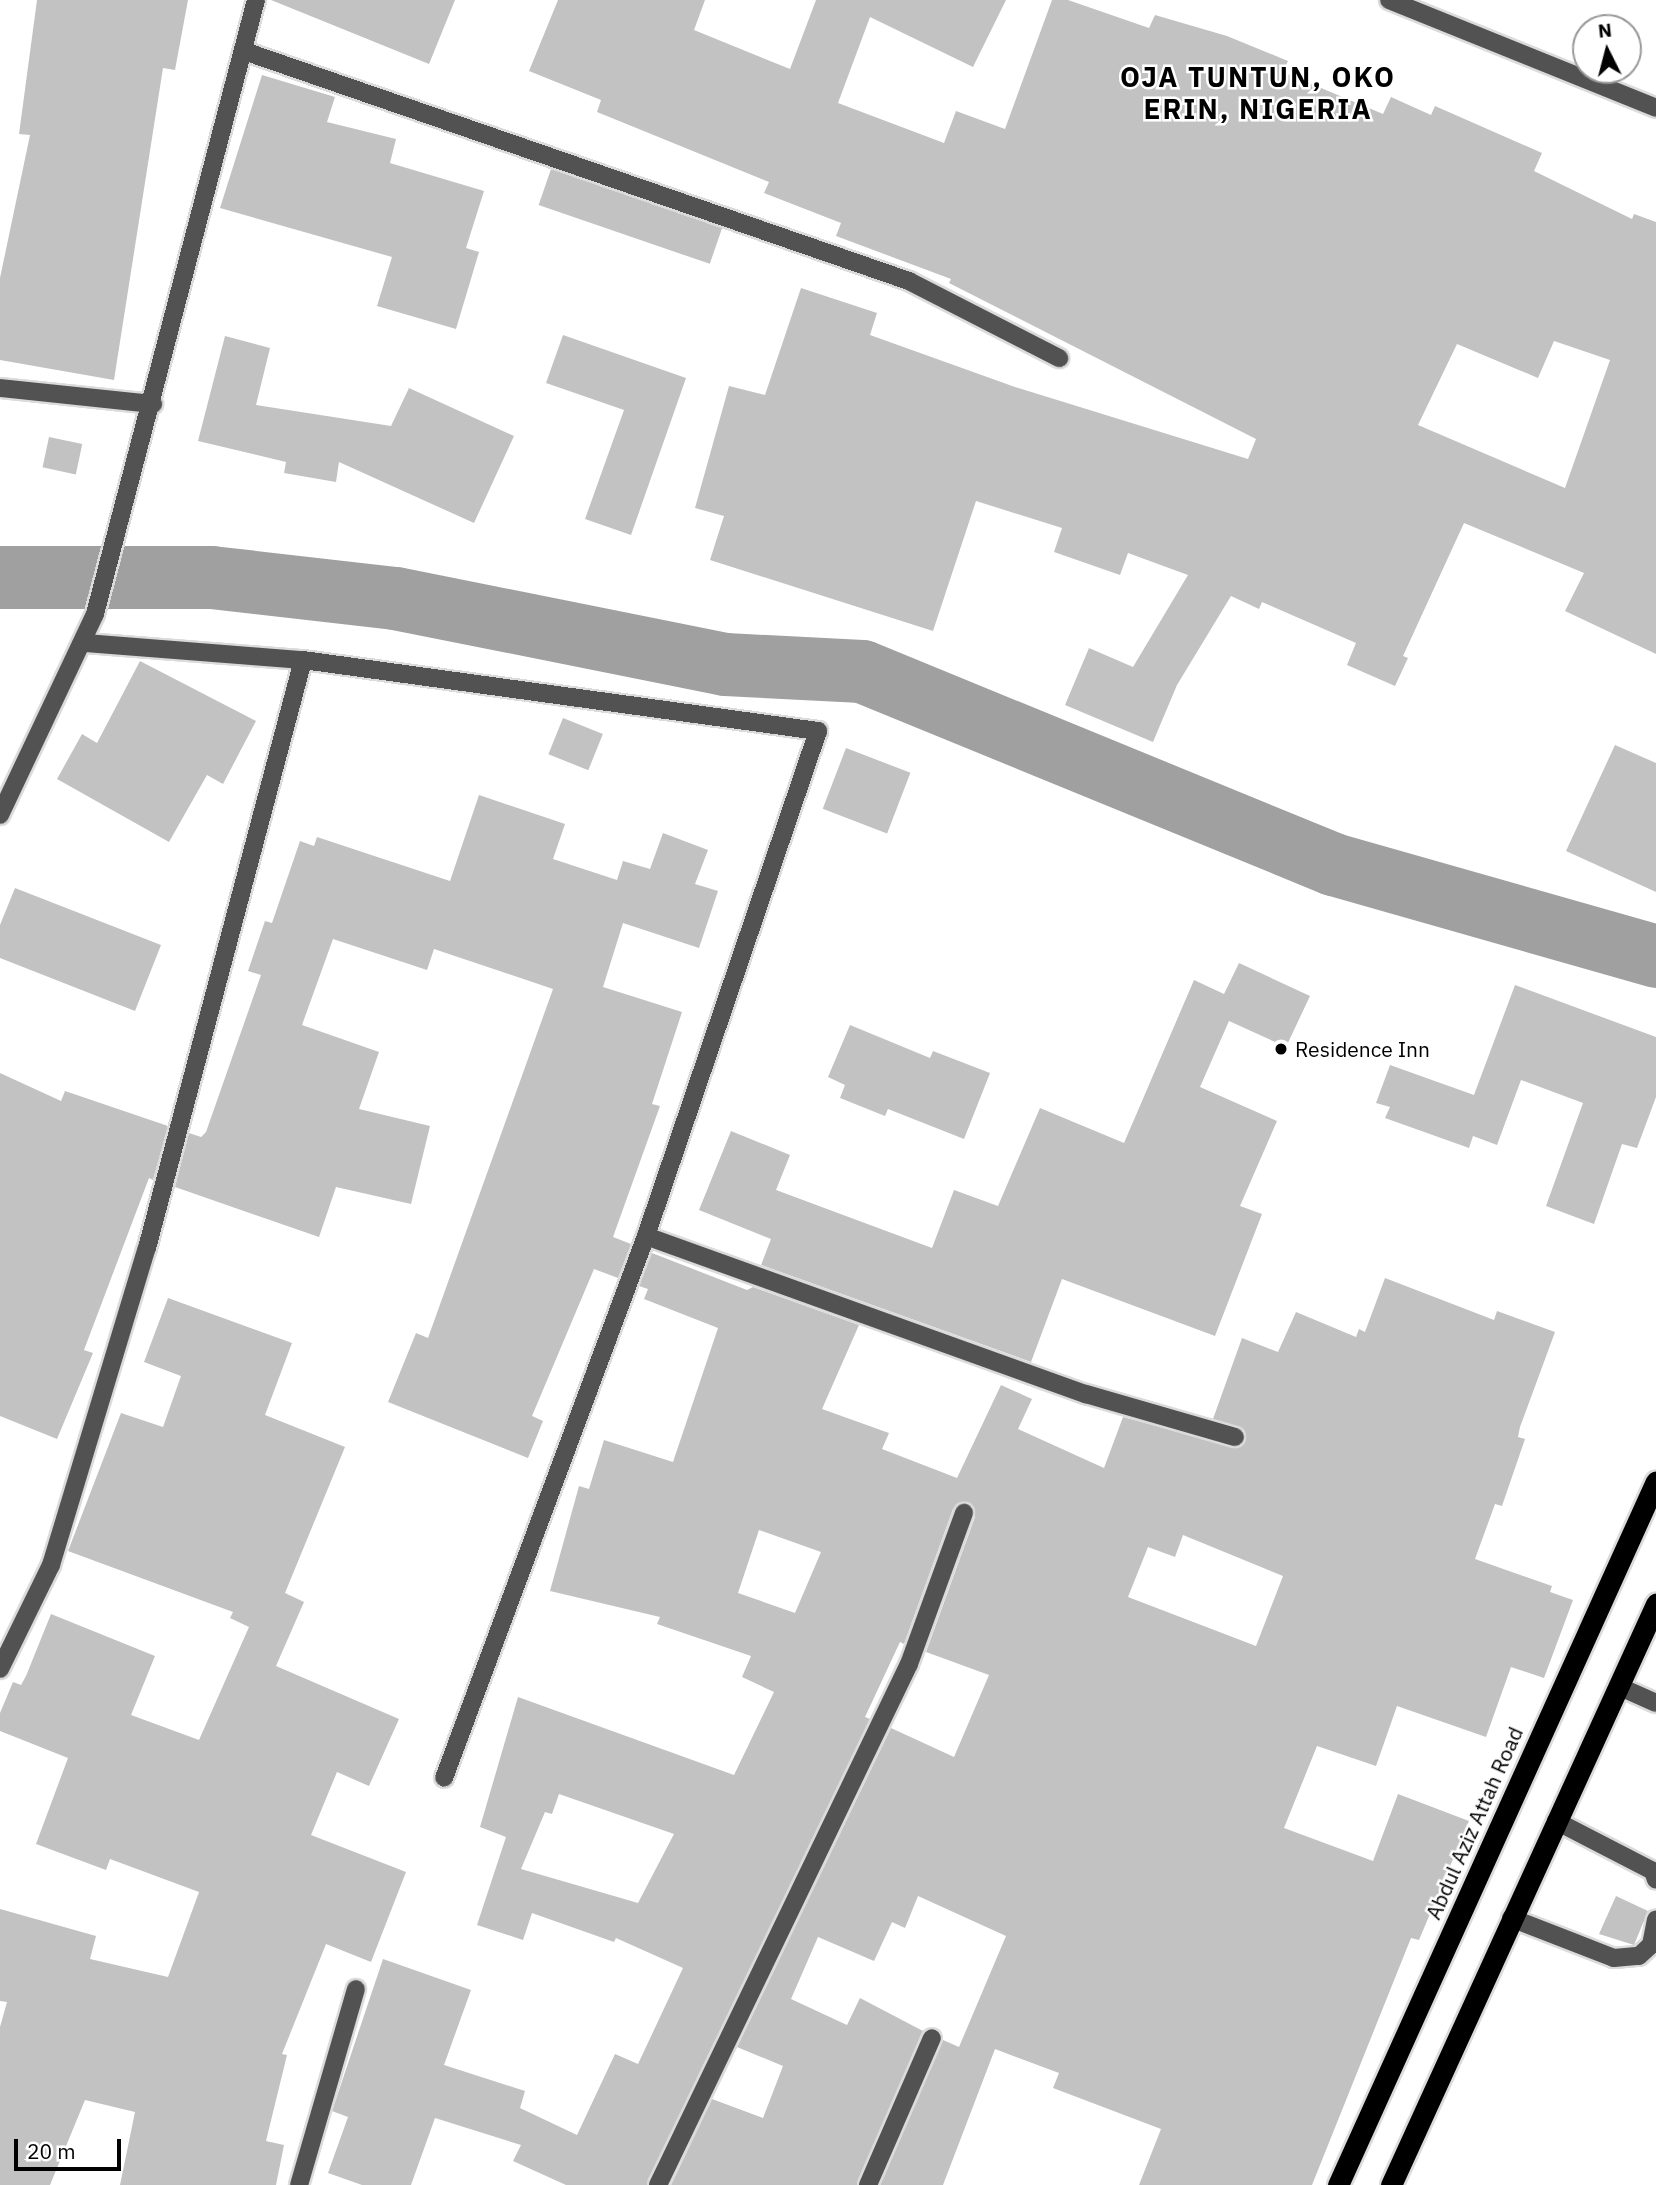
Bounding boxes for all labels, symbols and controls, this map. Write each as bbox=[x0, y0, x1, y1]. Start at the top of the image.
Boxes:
north arrow bbox=[1572, 14, 1642, 84]
text: N bbox=[1597, 17, 1613, 43]
district label: OJA TUNTUN, OKO ERIN, NIGERIA bbox=[1122, 60, 1394, 126]
place label: Residence Inn bbox=[1295, 1036, 1430, 1062]
marker: Residence Inn bbox=[1273, 1041, 1289, 1057]
street label: Abdul Aziz Attah Road bbox=[1420, 1723, 1528, 1923]
scale bar bbox=[18, 2126, 124, 2170]
text: 20 m bbox=[27, 2137, 76, 2165]

